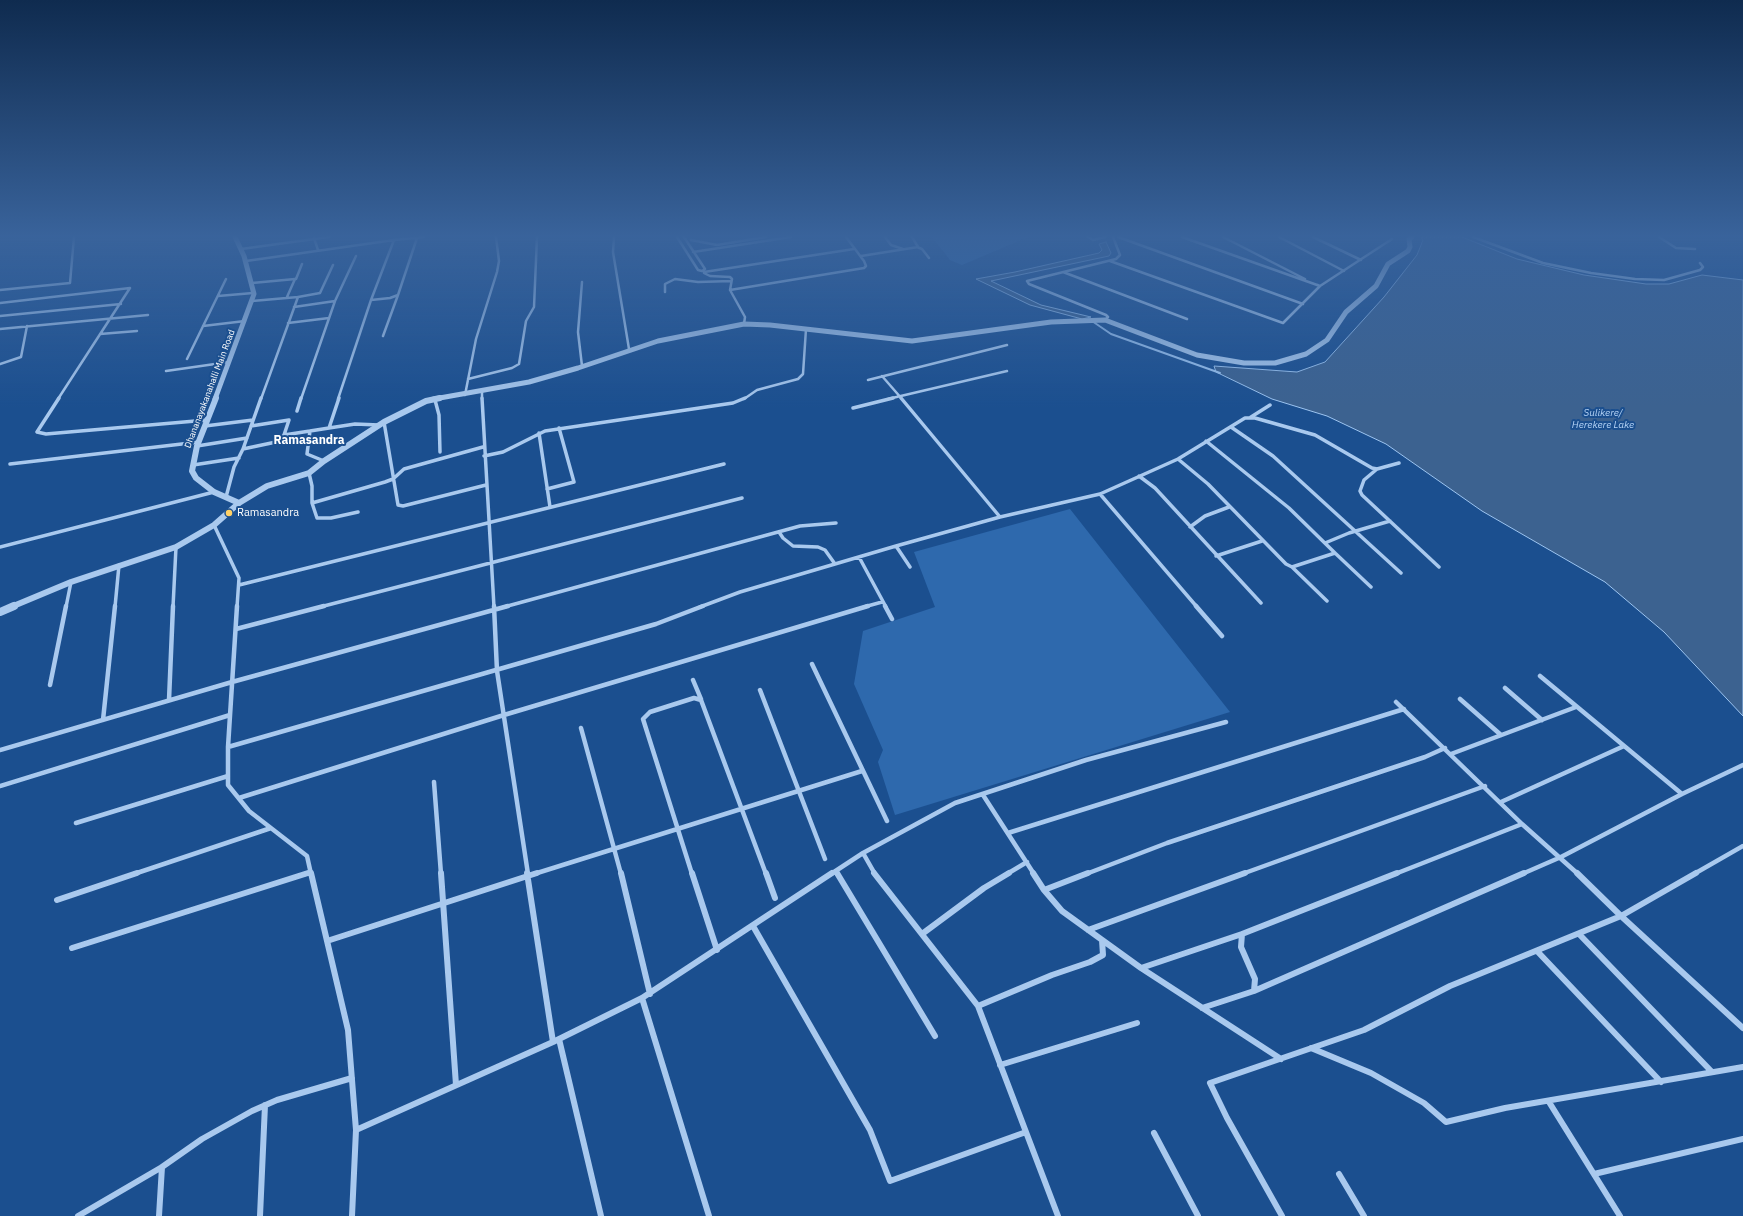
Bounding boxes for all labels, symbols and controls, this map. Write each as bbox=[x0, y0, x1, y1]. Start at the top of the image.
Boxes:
street label: Dhananayakanahalli Main Road bbox=[182, 328, 238, 450]
water label: Sulikere/ Herekere Lake bbox=[1572, 407, 1634, 430]
district label: Ramasandra bbox=[273, 434, 345, 448]
place label: Ramasandra bbox=[237, 506, 299, 520]
marker: Ramasandra bbox=[224, 508, 234, 518]

